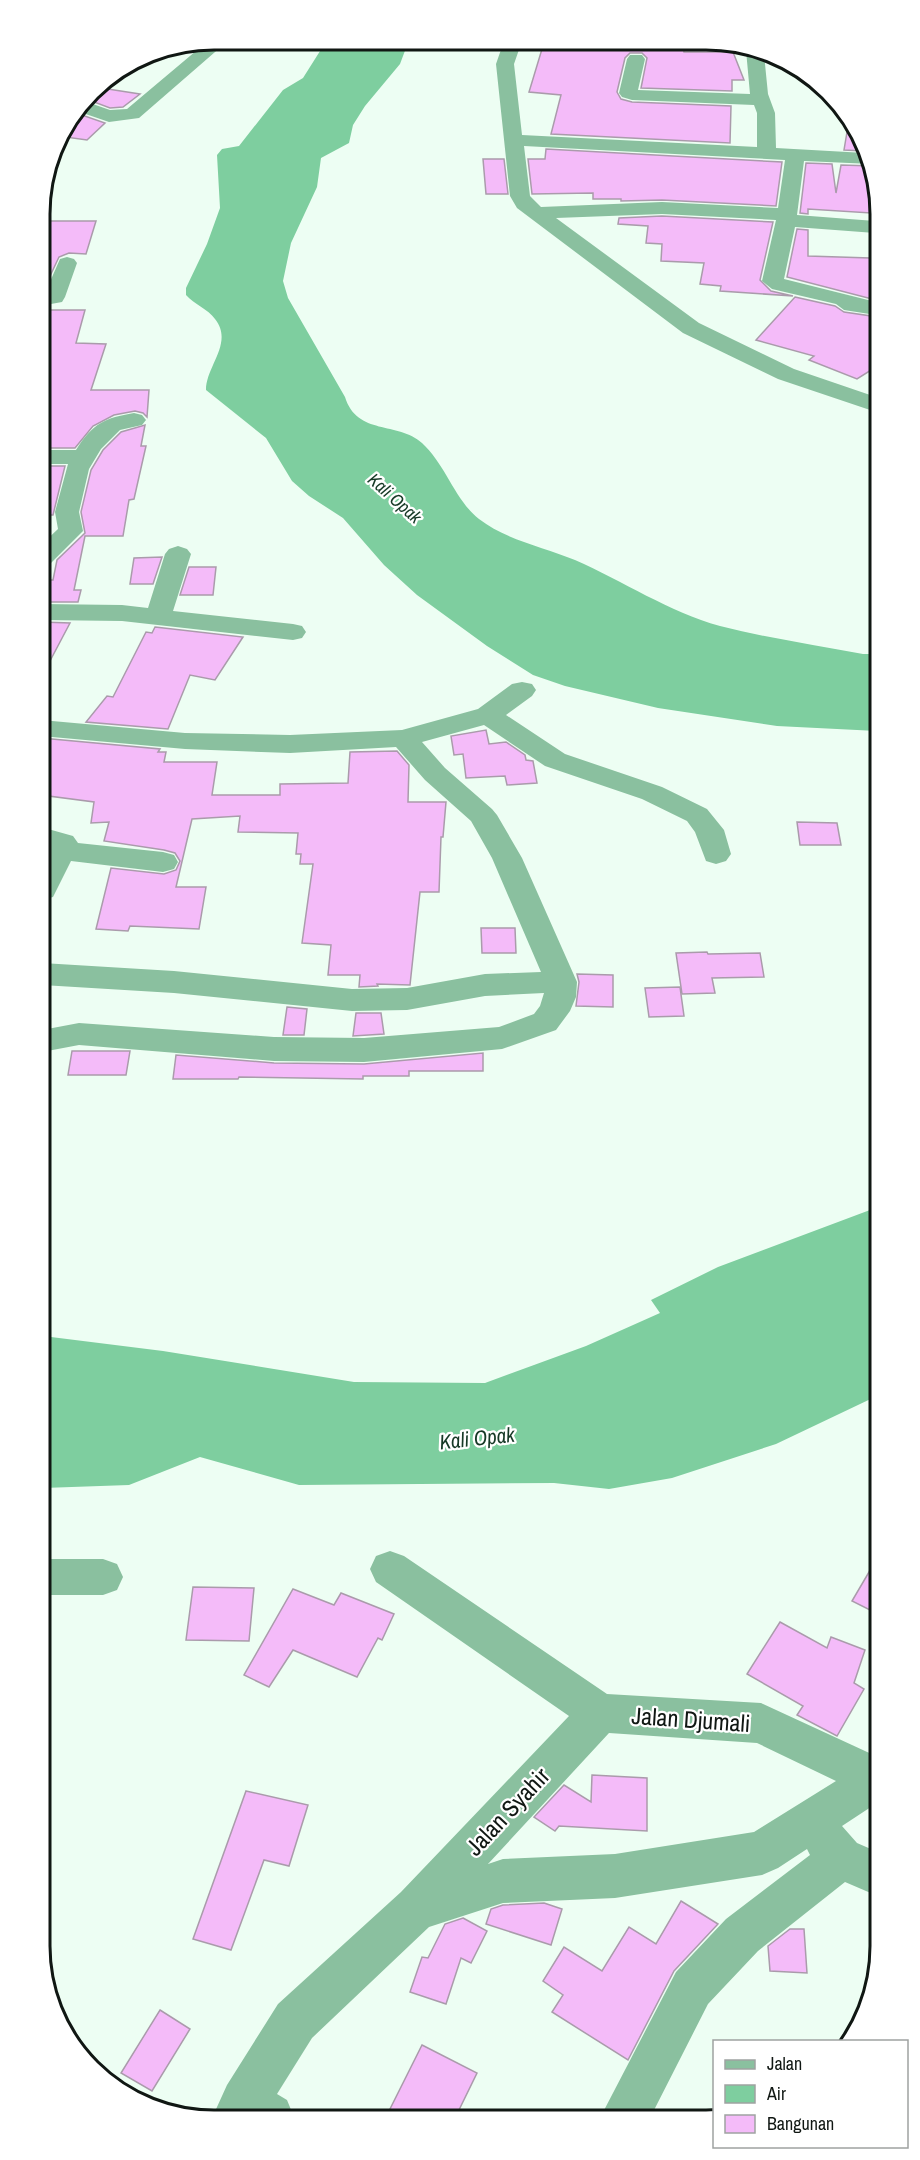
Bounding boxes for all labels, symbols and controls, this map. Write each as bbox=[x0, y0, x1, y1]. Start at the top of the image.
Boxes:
water label: Kali Opak bbox=[363, 467, 428, 529]
water label: Kali Opak bbox=[438, 1419, 517, 1456]
street label: Jalan Djumali bbox=[630, 1699, 752, 1739]
street label: Jalan Syahir bbox=[458, 1760, 556, 1862]
legend bbox=[713, 2040, 908, 2148]
text: Jalan bbox=[767, 2051, 802, 2076]
text: Air bbox=[766, 2081, 786, 2106]
text: Bangunan bbox=[767, 2111, 834, 2136]

